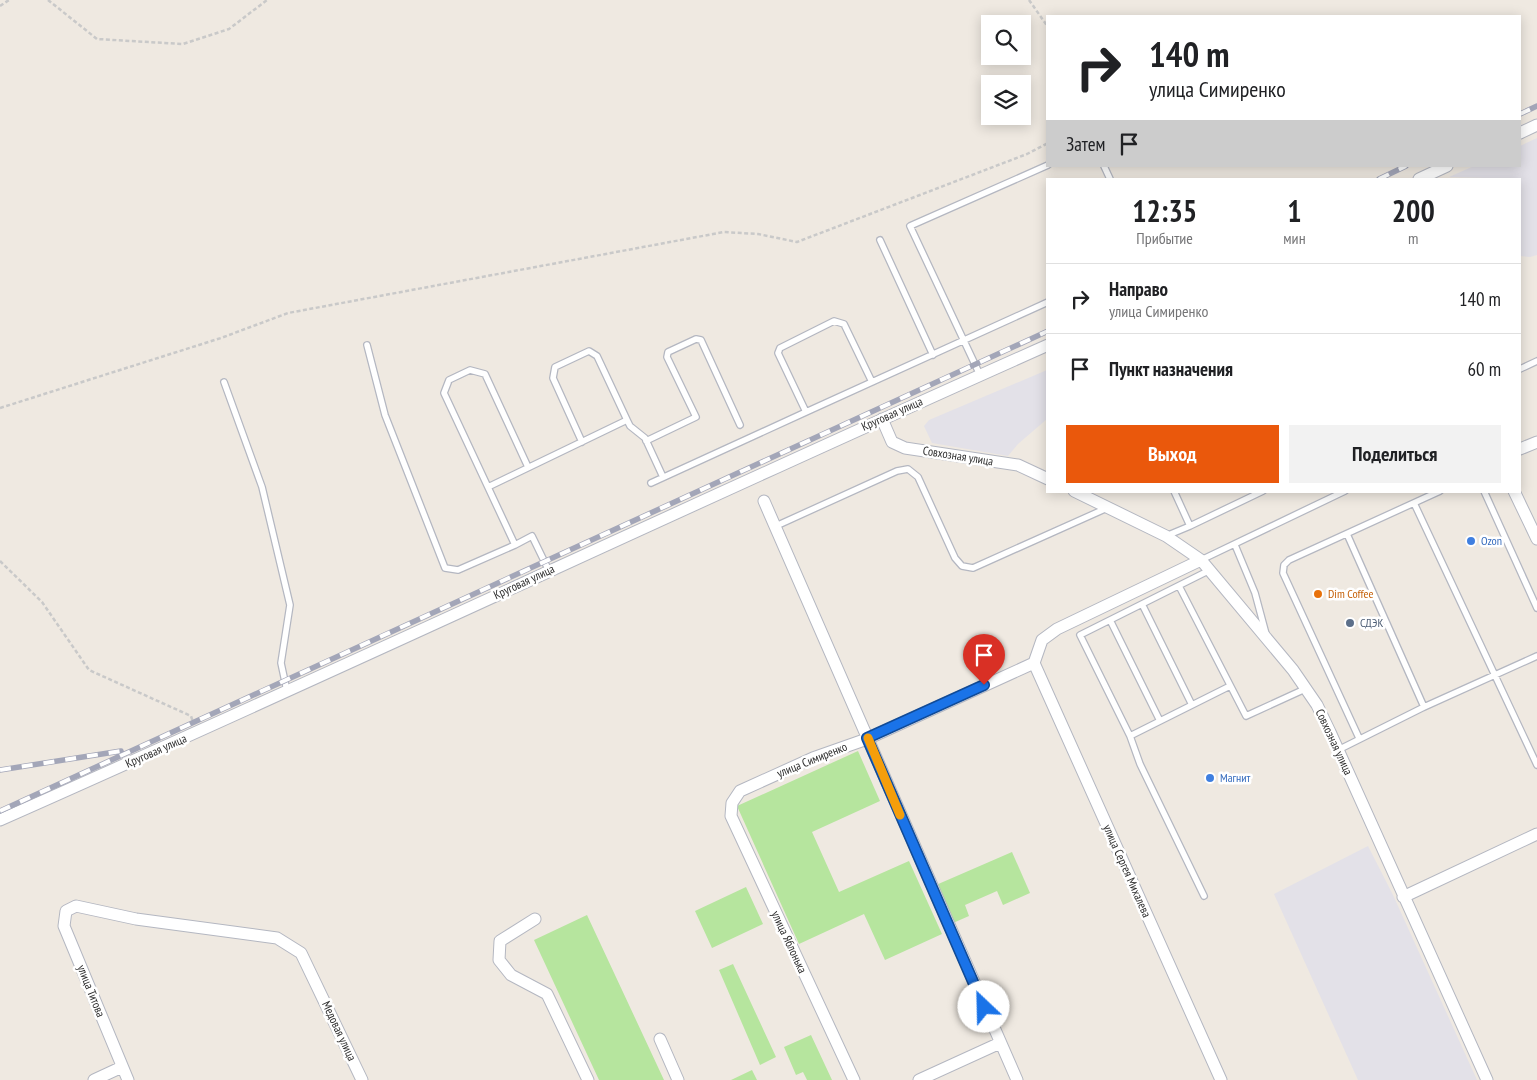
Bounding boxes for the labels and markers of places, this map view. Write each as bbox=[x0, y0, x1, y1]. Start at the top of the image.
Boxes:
place label: Ozon bbox=[1481, 533, 1502, 548]
marker: Ozon bbox=[1465, 535, 1477, 547]
place label: Dim Coffee bbox=[1328, 586, 1373, 601]
marker: Dim Coffee bbox=[1312, 588, 1324, 600]
place label: СДЭК bbox=[1360, 615, 1383, 630]
marker: СДЭК bbox=[1344, 617, 1356, 629]
pin bbox=[963, 634, 1005, 685]
place label: Магнит bbox=[1220, 770, 1250, 785]
marker: Магнит bbox=[1204, 772, 1216, 784]

